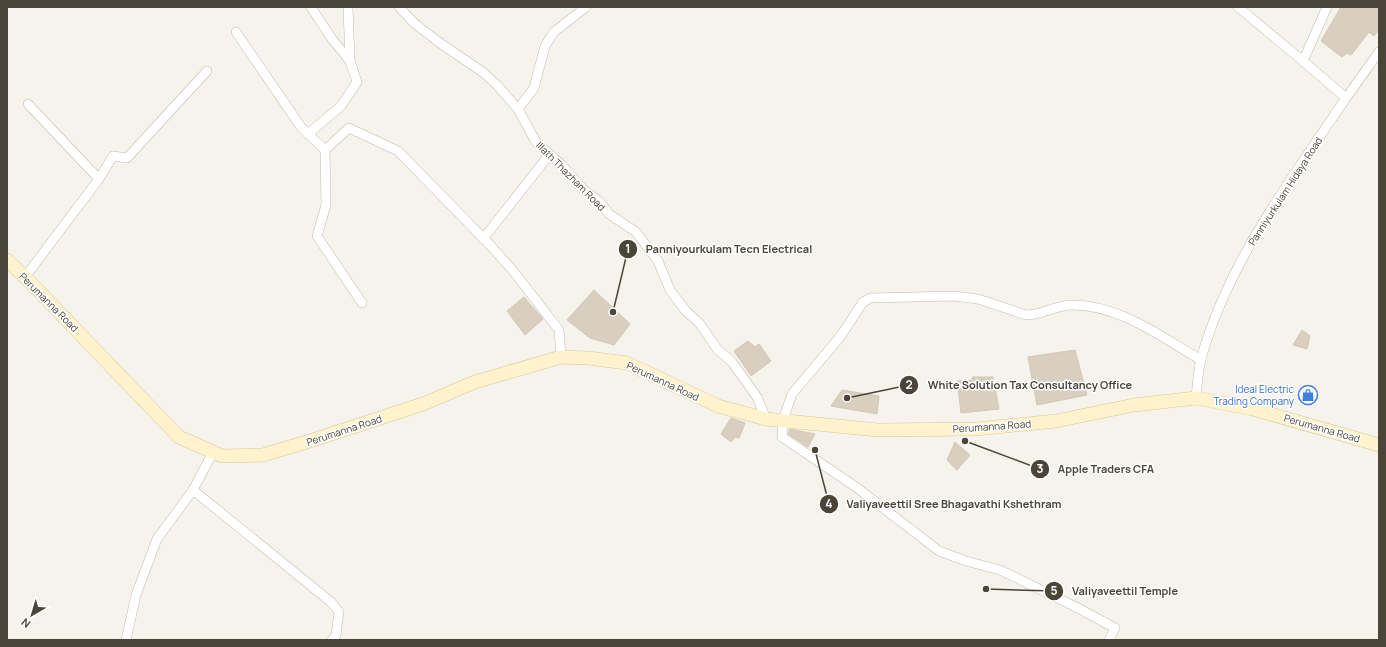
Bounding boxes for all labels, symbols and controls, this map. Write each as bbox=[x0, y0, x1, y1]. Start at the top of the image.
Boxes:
street label: Panniyurkulam Hidaya Road bbox=[1245, 134, 1325, 248]
street label: Illath Thazham Road bbox=[533, 138, 609, 214]
callout: Panniyourkulam Tecn Electrical bbox=[618, 238, 820, 261]
text: 1 bbox=[625, 240, 631, 257]
text: Panniyourkulam Tecn Electrical bbox=[646, 241, 812, 256]
street label: Perumanna Road bbox=[16, 269, 82, 335]
street label: Perumanna Road bbox=[624, 358, 702, 404]
callout: White Solution Tax Consultancy Office bbox=[899, 373, 1140, 396]
text: 2 bbox=[905, 376, 913, 393]
text: White Solution Tax Consultancy Office bbox=[928, 377, 1133, 392]
place label: Ideal Electric Trading Company bbox=[1213, 382, 1295, 408]
shop icon: Ideal Electric Trading Company bbox=[1297, 384, 1319, 406]
street label: Perumanna Road bbox=[1282, 410, 1362, 446]
street label: Perumanna Road bbox=[304, 411, 384, 449]
street label: Perumanna Road bbox=[952, 416, 1032, 436]
callout: Apple Traders CFA bbox=[1030, 458, 1162, 481]
text: 3 bbox=[1037, 460, 1044, 477]
text: Apple Traders CFA bbox=[1058, 461, 1155, 476]
callout: Valiyaveettil Sree Bhagavathi Kshethram bbox=[819, 492, 1070, 515]
text: 4 bbox=[825, 495, 833, 512]
text: Valiyaveettil Sree Bhagavathi Kshethram bbox=[847, 496, 1062, 511]
callout: Valiyaveettil Temple bbox=[1044, 580, 1186, 603]
text: 5 bbox=[1050, 582, 1058, 599]
text: Valiyaveettil Temple bbox=[1072, 583, 1178, 598]
north arrow bbox=[12, 595, 52, 635]
text: N bbox=[18, 615, 33, 632]

